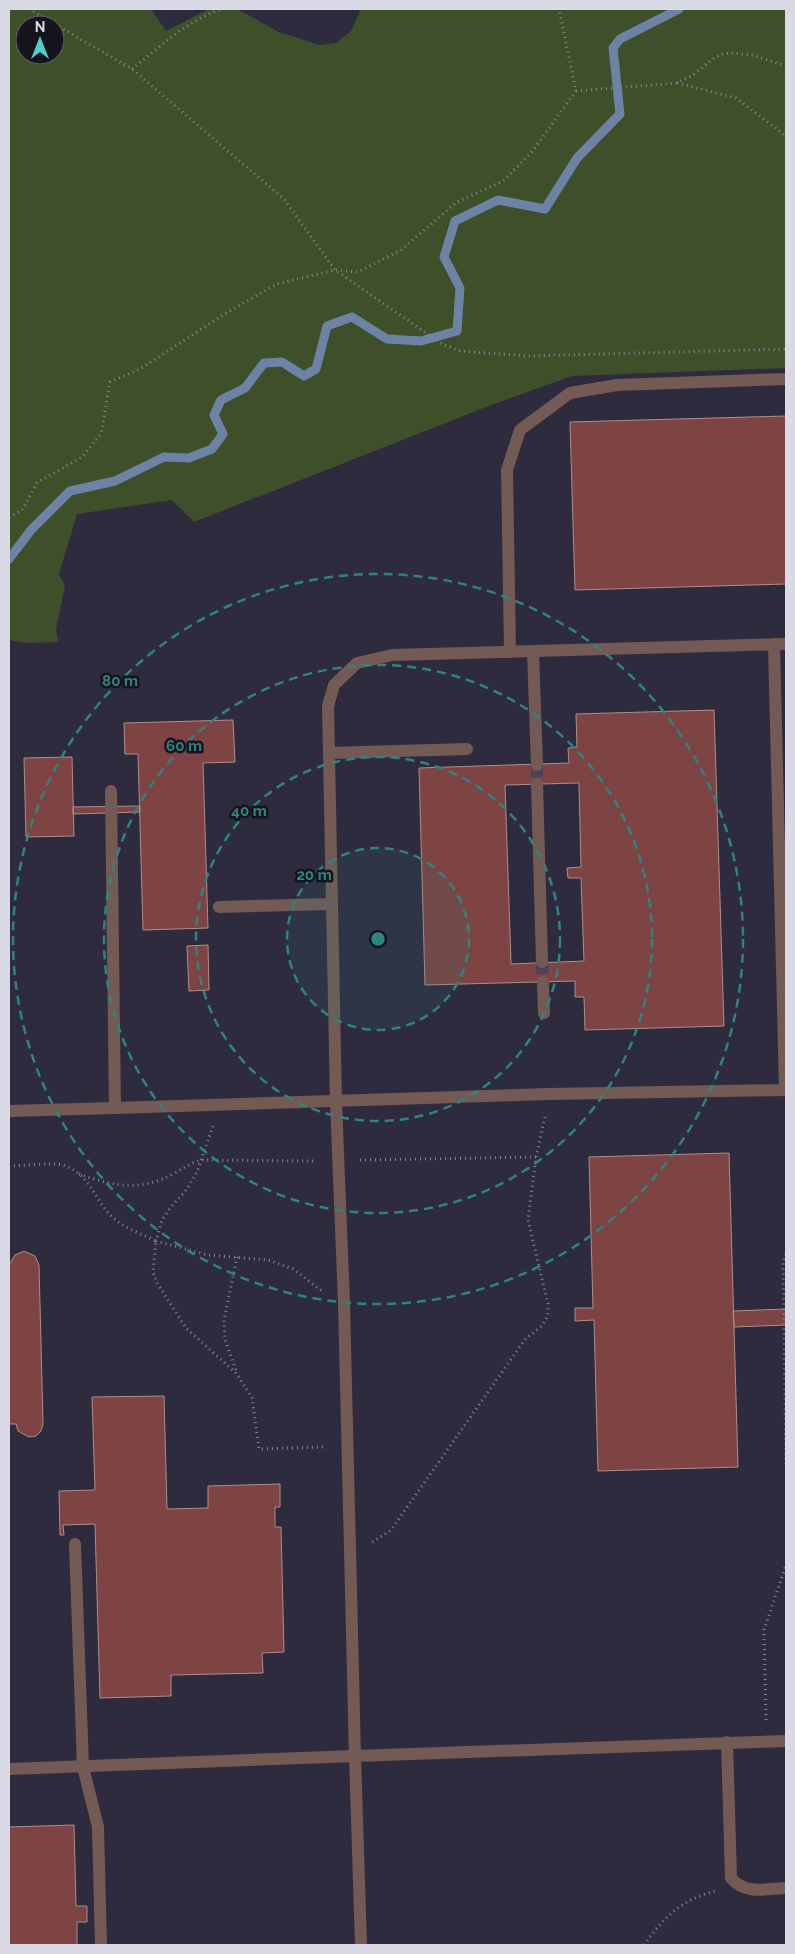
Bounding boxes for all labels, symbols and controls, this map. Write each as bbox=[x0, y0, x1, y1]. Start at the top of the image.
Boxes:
north arrow bbox=[15, 15, 65, 65]
text: N bbox=[35, 19, 45, 35]
text: 80 m bbox=[102, 672, 138, 690]
text: 60 m bbox=[166, 737, 202, 755]
text: 40 m bbox=[231, 802, 267, 820]
text: 20 m bbox=[296, 866, 332, 884]
centre of rings bbox=[369, 930, 387, 948]

